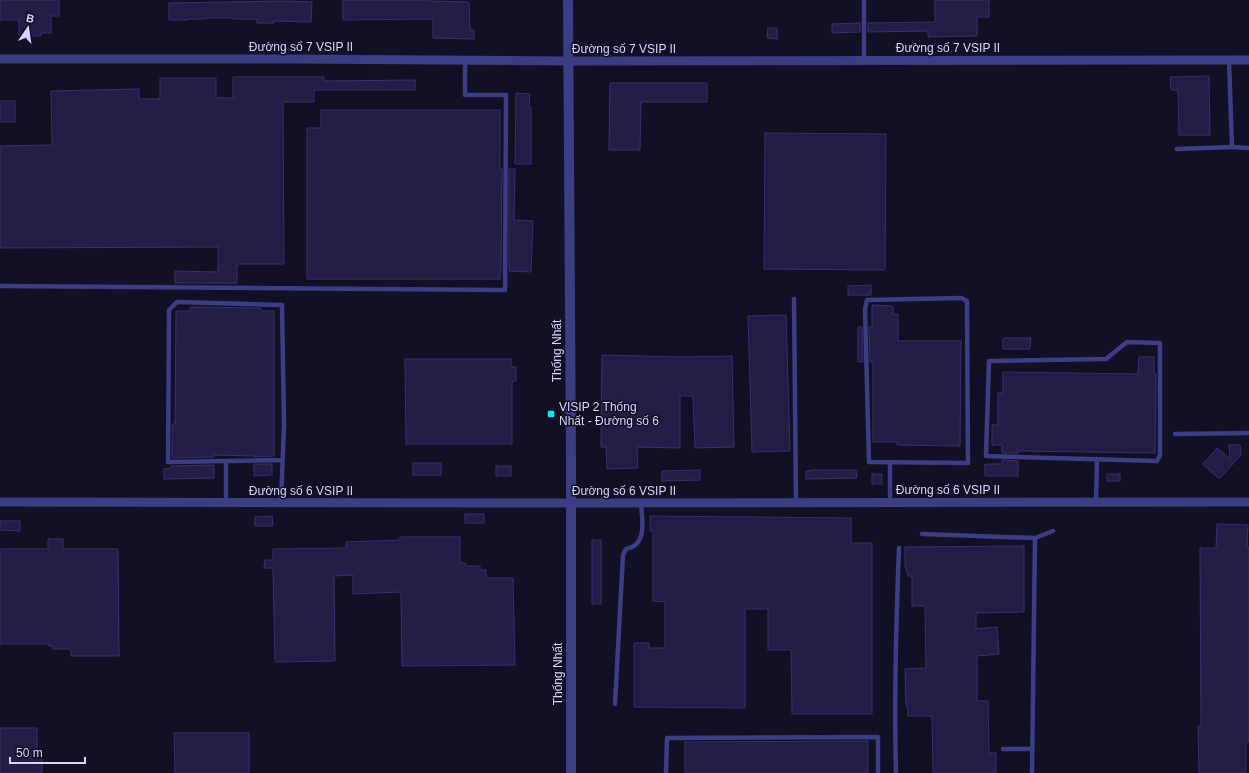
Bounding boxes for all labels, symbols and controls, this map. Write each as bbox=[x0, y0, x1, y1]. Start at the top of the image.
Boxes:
north arrow bbox=[8, 8, 48, 48]
text: B bbox=[25, 12, 36, 25]
street label: Đường số 7 VSIP II bbox=[249, 40, 353, 54]
street label: Đường số 7 VSIP II bbox=[896, 41, 1000, 55]
street label: Đường số 7 VSIP II bbox=[572, 42, 676, 56]
street label: Thống Nhất bbox=[550, 319, 564, 382]
place label: VISIP 2 Thống Nhất - Đường số 6 bbox=[559, 400, 659, 428]
marker: VISIP 2 Thống Nhất - Đường số 6 bbox=[546, 409, 556, 419]
street label: Đường số 6 VSIP II bbox=[896, 483, 1000, 497]
street label: Đường số 6 VSIP II bbox=[249, 484, 353, 498]
street label: Đường số 6 VSIP II bbox=[572, 484, 676, 498]
street label: Thống Nhất bbox=[551, 642, 565, 705]
scale bar bbox=[10, 739, 85, 765]
text: 50 m bbox=[16, 746, 43, 760]

